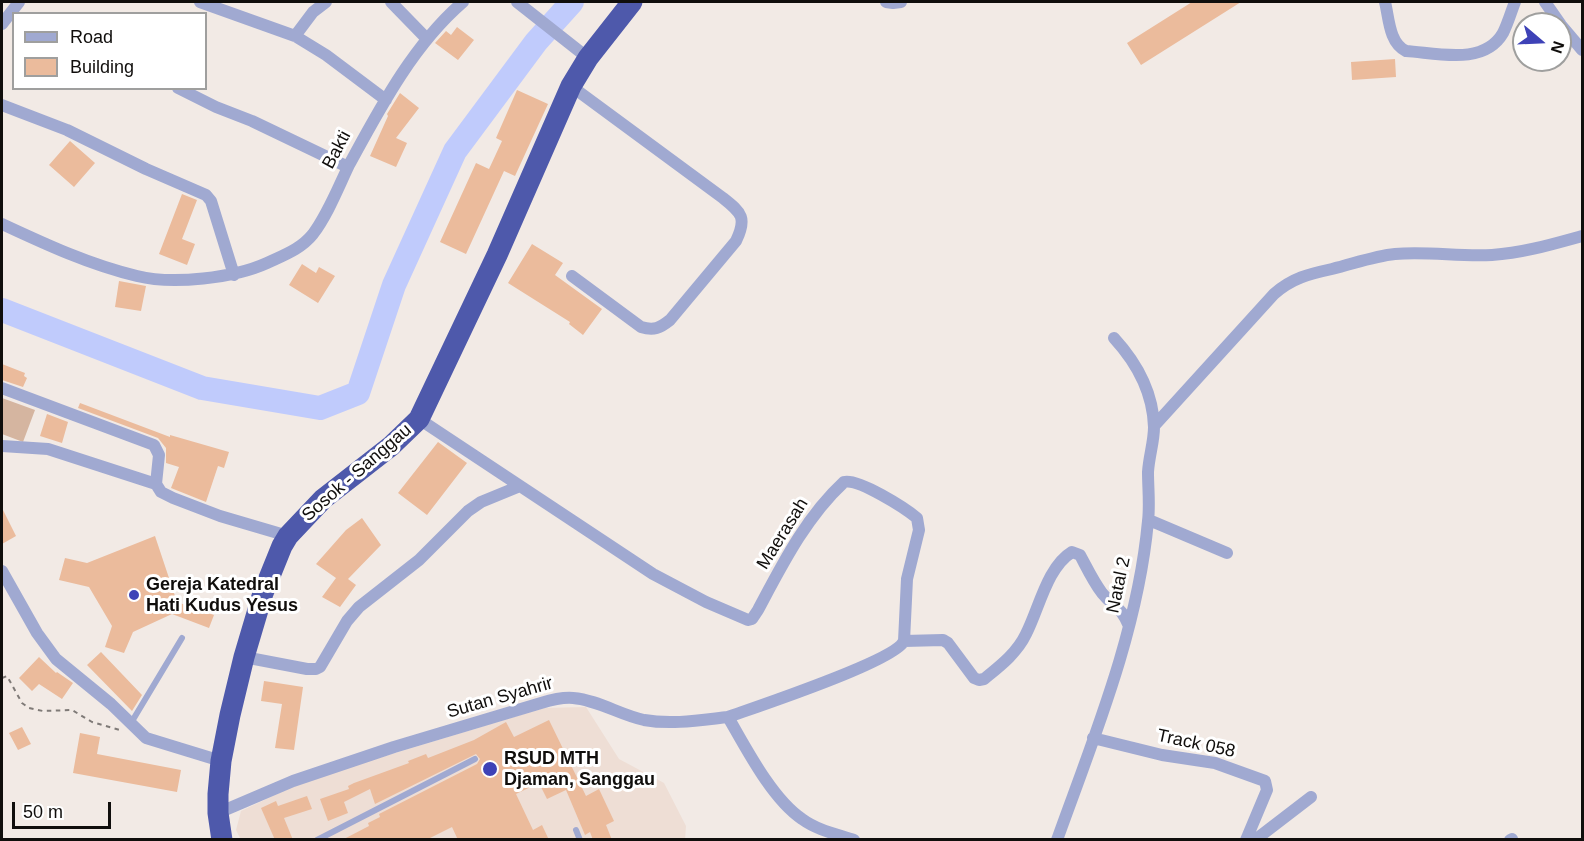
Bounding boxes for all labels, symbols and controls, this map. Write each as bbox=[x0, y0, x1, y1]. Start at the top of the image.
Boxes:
legend bbox=[12, 12, 207, 90]
north arrow bbox=[1512, 12, 1572, 72]
text: Road bbox=[70, 27, 113, 47]
text: N bbox=[1548, 39, 1568, 56]
text: Building bbox=[70, 57, 134, 77]
street label: Bakti bbox=[318, 127, 356, 173]
street label: Sosok - Sanggau bbox=[298, 420, 416, 526]
street label: Maerasah bbox=[753, 494, 813, 574]
street label: Natal 2 bbox=[1103, 555, 1135, 615]
place label: Gereja Katedral Hati Kudus Yesus bbox=[146, 574, 298, 616]
marker: Gereja Katedral Hati Kudus Yesus bbox=[127, 588, 141, 602]
street label: Sutan Syahrir bbox=[445, 673, 555, 723]
street label: Track 058 bbox=[1155, 725, 1237, 763]
place label: RSUD MTH Djaman, Sanggau bbox=[504, 748, 655, 790]
marker: RSUD MTH Djaman, Sanggau bbox=[481, 760, 499, 778]
scale bar bbox=[15, 790, 114, 828]
text: 50 m bbox=[23, 802, 63, 822]

